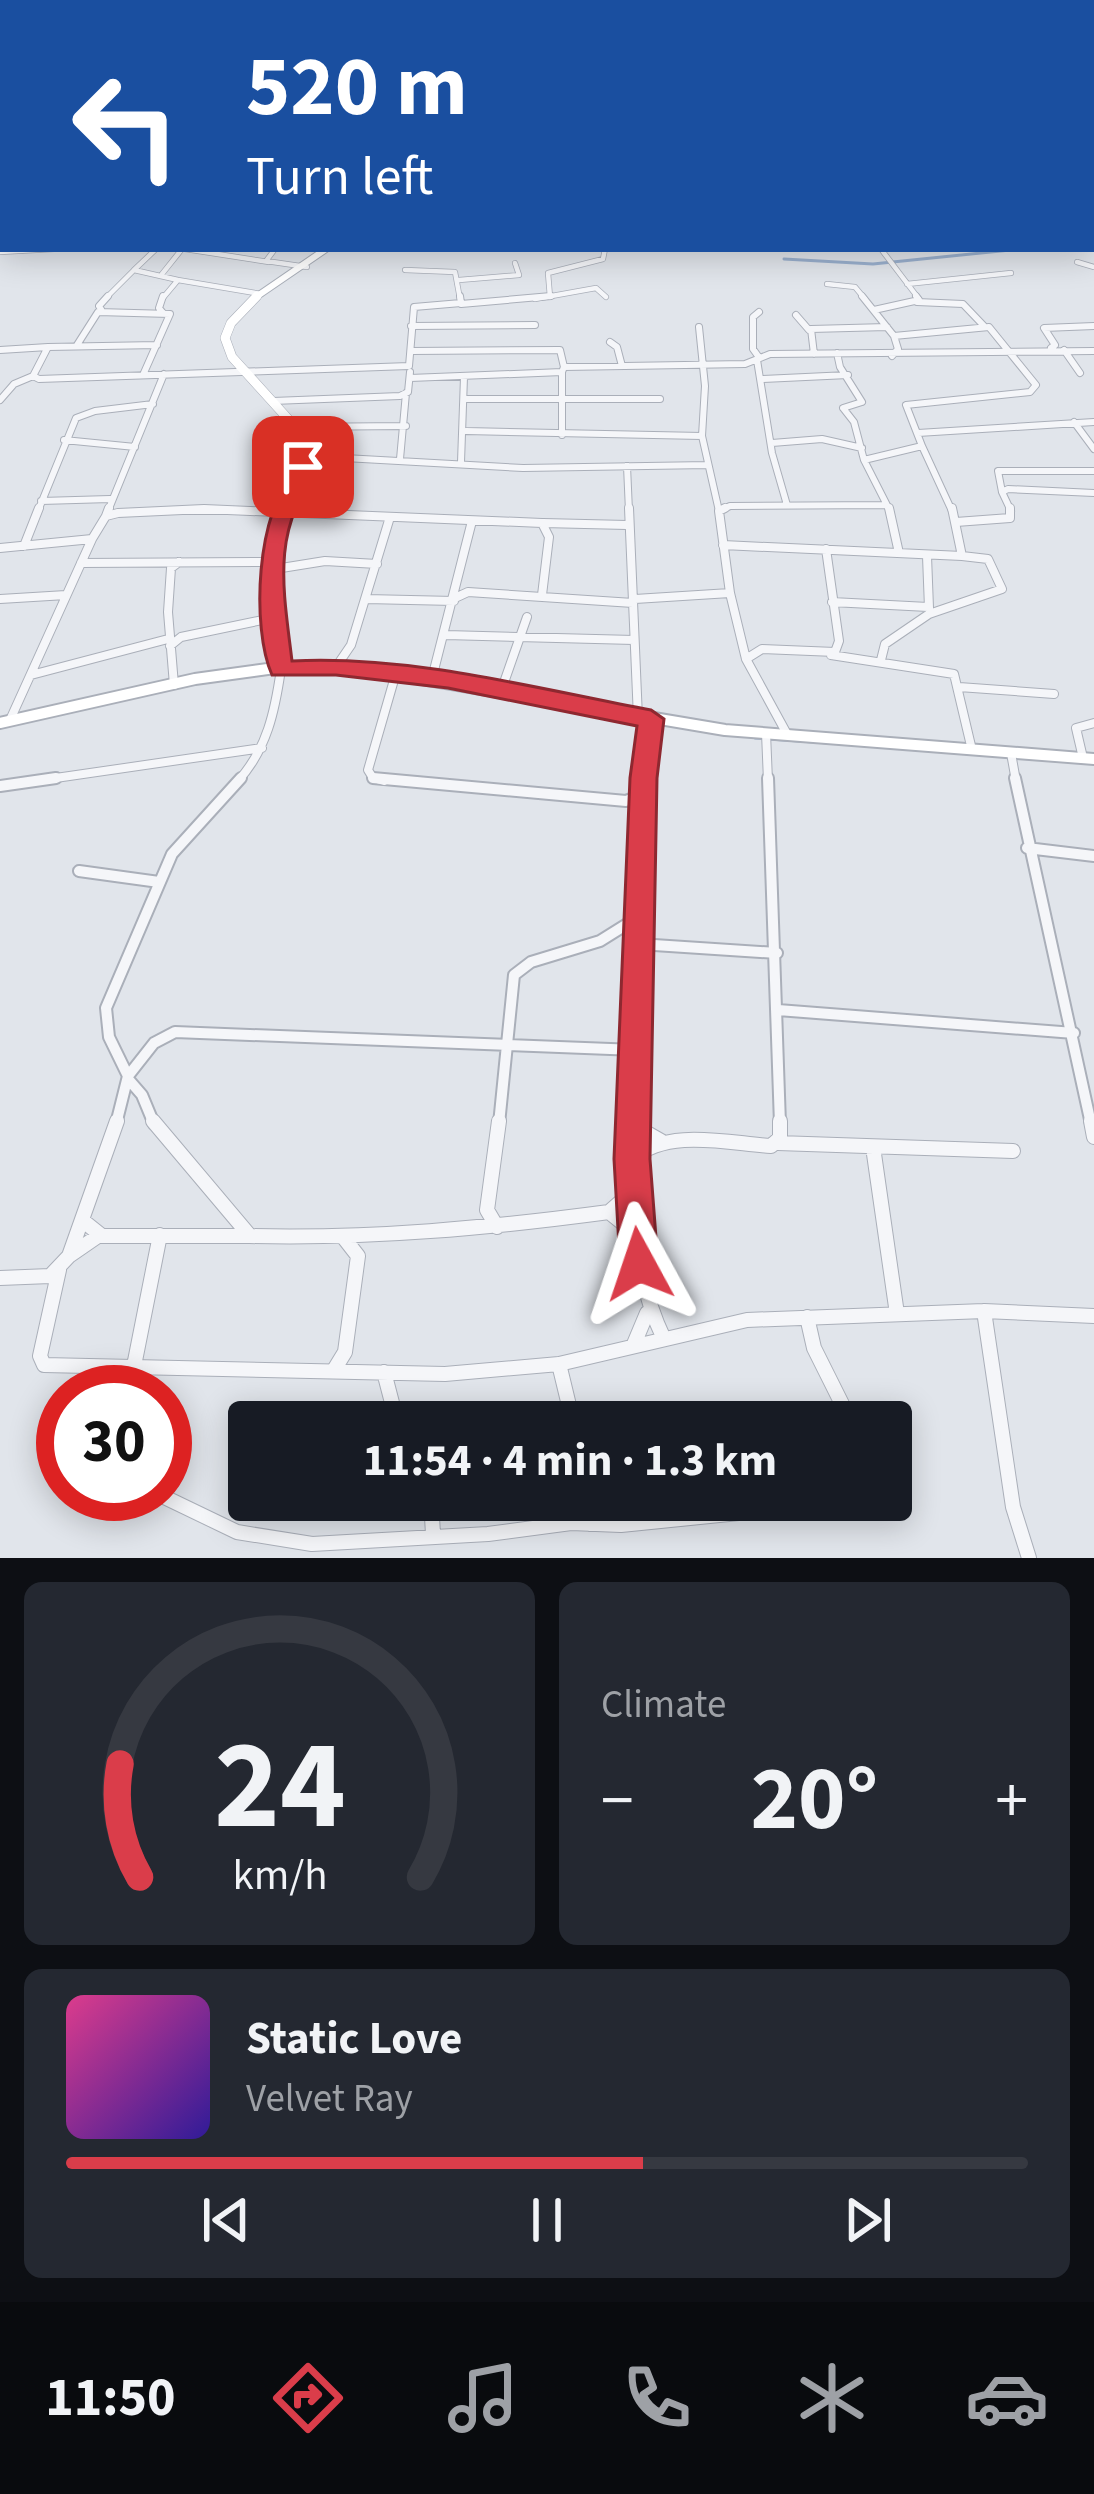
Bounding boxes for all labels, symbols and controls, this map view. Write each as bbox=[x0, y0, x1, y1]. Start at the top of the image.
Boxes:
text: 520 m bbox=[246, 28, 468, 148]
icon: left bbox=[48, 48, 204, 204]
text: Turn left bbox=[246, 139, 433, 216]
pin bbox=[252, 416, 354, 518]
icon: arrive bbox=[270, 434, 336, 500]
position arrow bbox=[576, 1201, 702, 1327]
speed limit sign: 30 bbox=[36, 1365, 192, 1521]
text: 11:54 · 4 min · 1.3 km bbox=[363, 1429, 777, 1493]
text: Climate bbox=[601, 1677, 726, 1733]
text: 24 bbox=[214, 1698, 345, 1876]
text: 20° bbox=[751, 1736, 878, 1864]
text: − bbox=[601, 1754, 634, 1848]
text: + bbox=[995, 1754, 1028, 1848]
text: km/h bbox=[232, 1844, 327, 1905]
text: Static Love bbox=[246, 2007, 462, 2071]
text: Velvet Ray bbox=[246, 2071, 413, 2127]
icon: previous bbox=[193, 2187, 259, 2253]
icon: pause bbox=[514, 2187, 580, 2253]
icon: next bbox=[835, 2187, 901, 2253]
icon: directions bbox=[266, 2356, 350, 2440]
icon: music bbox=[441, 2356, 525, 2440]
icon: phone bbox=[615, 2356, 699, 2440]
icon: climate bbox=[790, 2356, 874, 2440]
icon: car bbox=[965, 2356, 1049, 2440]
text: 11:50 bbox=[45, 2360, 176, 2437]

